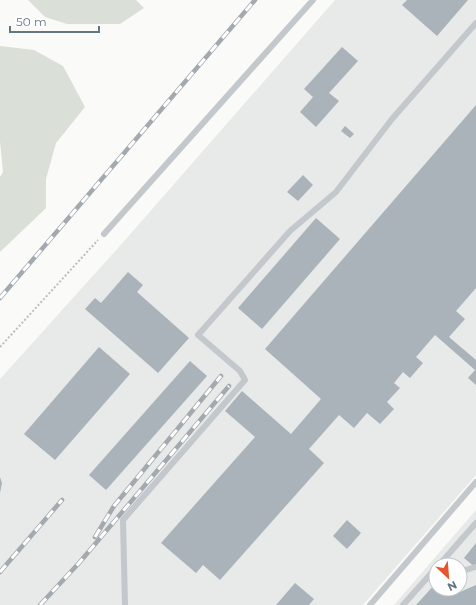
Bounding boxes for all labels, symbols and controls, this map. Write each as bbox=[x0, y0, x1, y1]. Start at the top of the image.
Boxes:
scale bar bbox=[10, 8, 99, 34]
text: 50 m bbox=[16, 14, 47, 29]
north arrow bbox=[428, 557, 468, 597]
text: N bbox=[445, 578, 459, 594]

